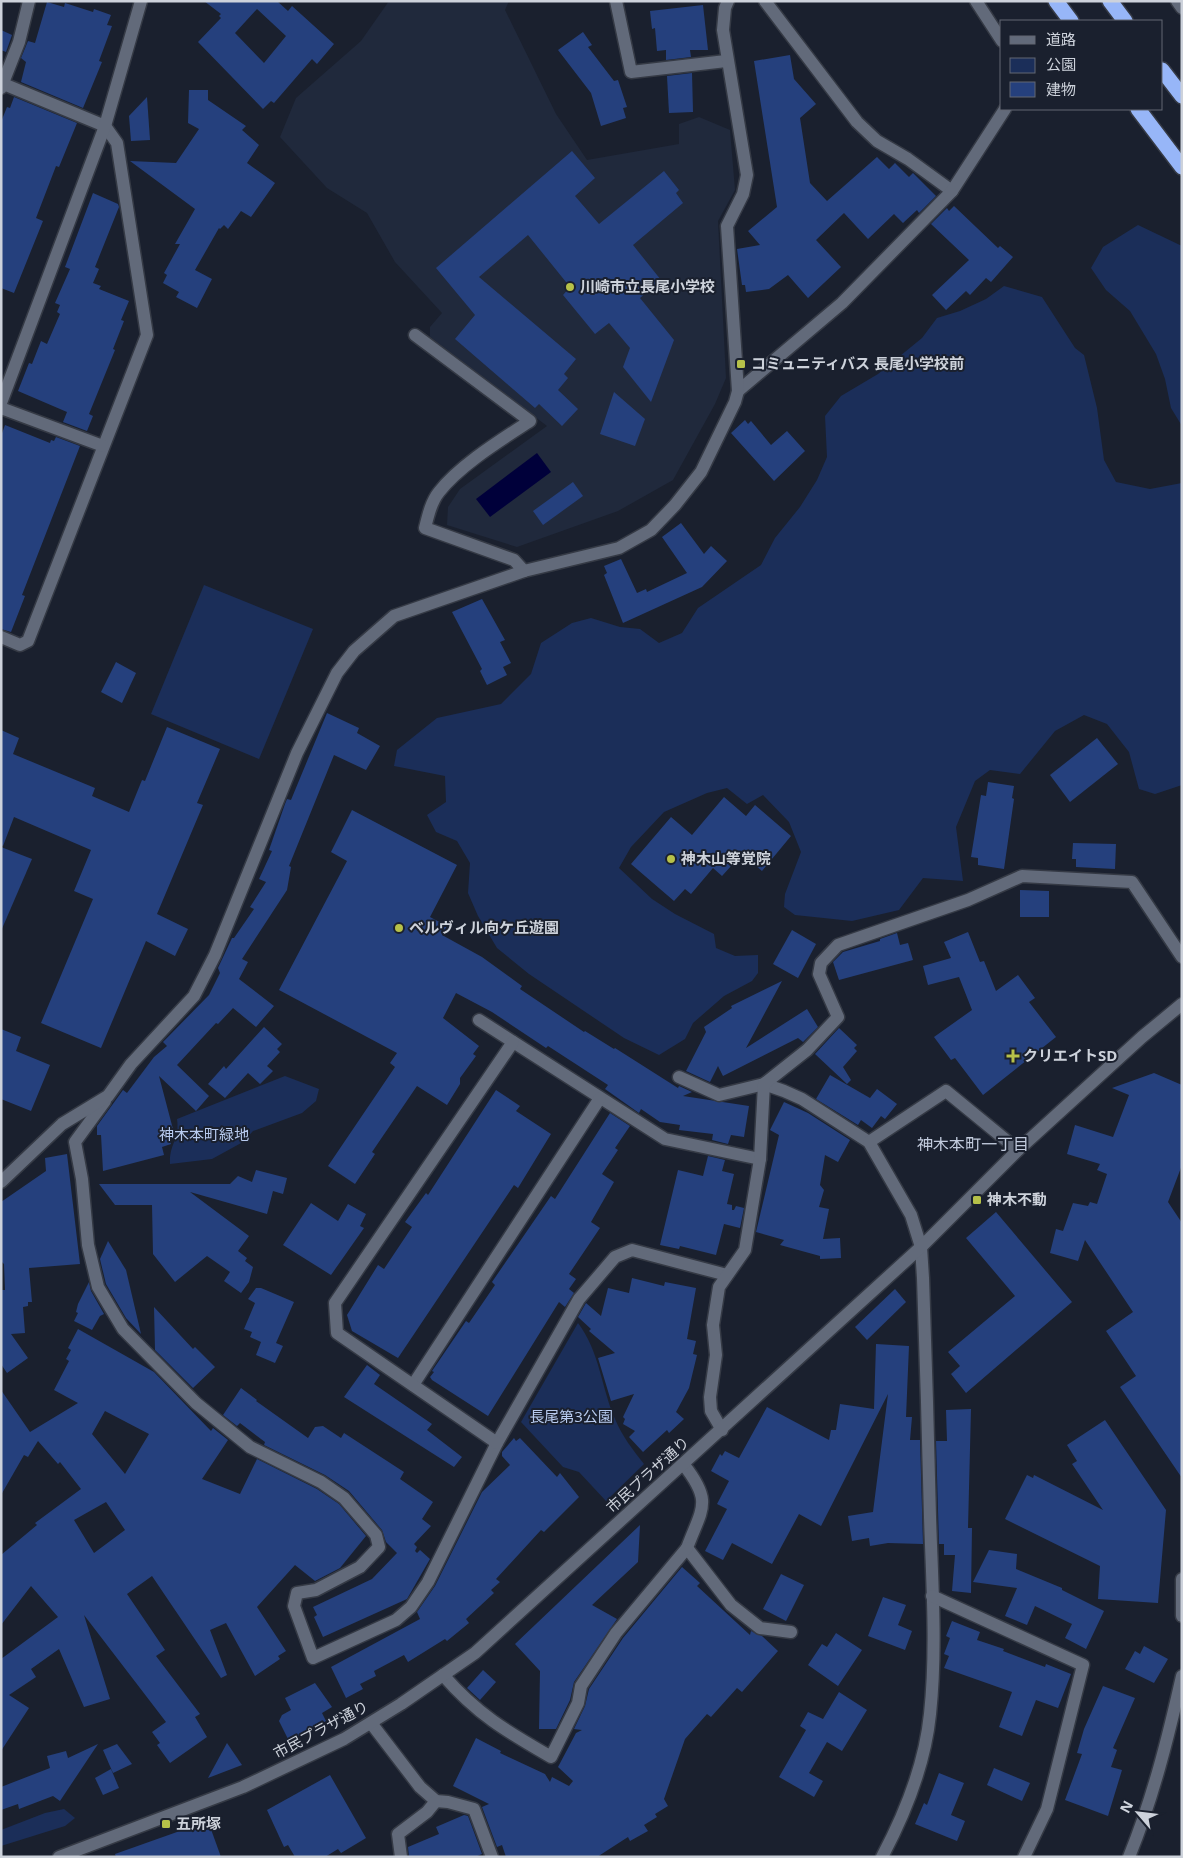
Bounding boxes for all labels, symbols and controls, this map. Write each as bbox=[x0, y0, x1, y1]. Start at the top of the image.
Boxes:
legend bbox=[1000, 20, 1163, 110]
text: 道路 bbox=[1046, 29, 1076, 49]
text: 公園 bbox=[1046, 54, 1076, 74]
text: 建物 bbox=[1046, 79, 1076, 99]
place label: 川崎市立長尾小学校 bbox=[580, 276, 715, 296]
marker: 川崎市立長尾小学校 bbox=[564, 281, 576, 293]
place label: コミュニティバス 長尾小学校前 bbox=[751, 353, 964, 373]
marker: コミュニティバス 長尾小学校前 bbox=[735, 358, 747, 370]
place label: 神木山等覚院 bbox=[680, 848, 771, 868]
marker: 神木山等覚院 bbox=[665, 853, 677, 865]
place label: ベルヴィル向ケ丘遊園 bbox=[409, 917, 559, 937]
marker: ベルヴィル向ケ丘遊園 bbox=[393, 922, 405, 934]
place label: クリエイトSD bbox=[1023, 1045, 1117, 1065]
marker: クリエイトSD bbox=[1007, 1050, 1019, 1062]
park label: 神木本町緑地 bbox=[159, 1124, 249, 1144]
district label: 神木本町一丁目 bbox=[917, 1133, 1029, 1155]
place label: 神木不動 bbox=[986, 1189, 1047, 1209]
marker: 神木不動 bbox=[971, 1194, 983, 1206]
park label: 長尾第3公園 bbox=[529, 1406, 613, 1426]
street label: 市民プラザ通り bbox=[602, 1432, 693, 1517]
street label: 市民プラザ通り bbox=[269, 1696, 372, 1763]
north arrow bbox=[1113, 1788, 1163, 1838]
text: N bbox=[1115, 1797, 1137, 1816]
place label: 五所塚 bbox=[176, 1813, 221, 1833]
marker: 五所塚 bbox=[160, 1818, 172, 1830]

